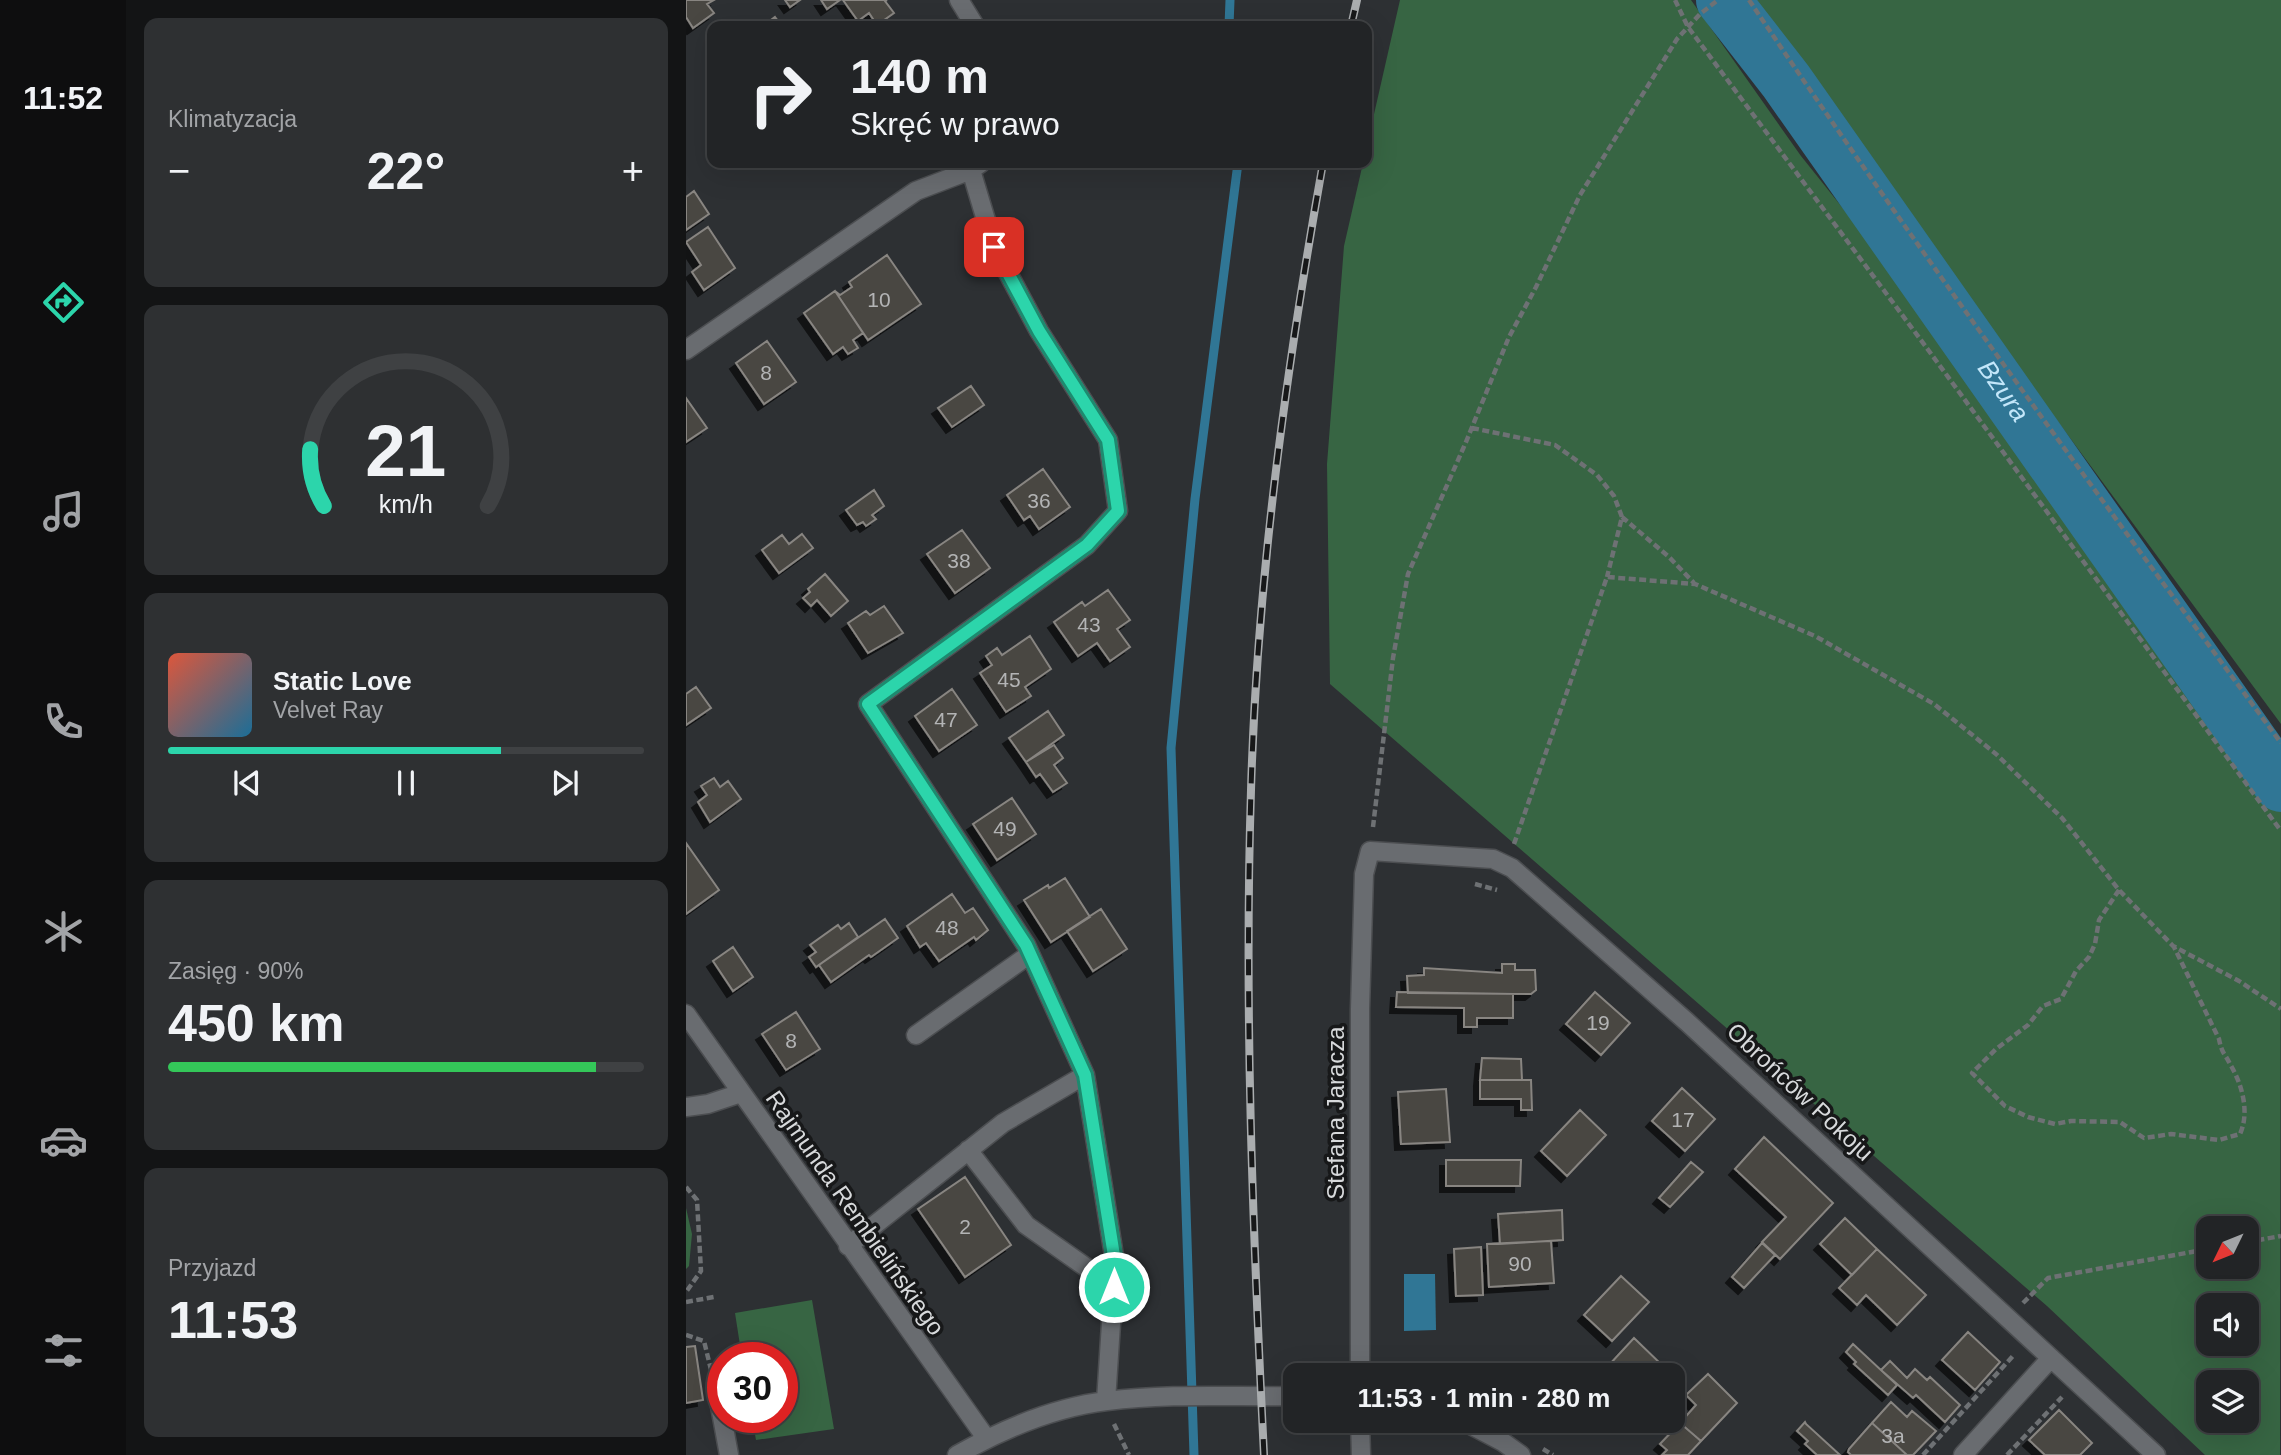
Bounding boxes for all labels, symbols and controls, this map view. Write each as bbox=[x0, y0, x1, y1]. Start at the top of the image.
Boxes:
icon: right bbox=[735, 49, 826, 140]
text: 140 m bbox=[850, 49, 989, 103]
text: 11:52 bbox=[23, 80, 103, 116]
text: Klimatyzacja bbox=[168, 106, 297, 132]
text: Skręć w prawo bbox=[850, 106, 1060, 142]
text: 22° bbox=[367, 142, 445, 200]
text: − bbox=[168, 150, 190, 192]
text: + bbox=[622, 150, 644, 192]
pin bbox=[964, 217, 1024, 277]
icon: arrive bbox=[975, 228, 1013, 266]
icon: directions bbox=[39, 278, 88, 327]
house number: 10 bbox=[867, 288, 891, 311]
water label: Bzura bbox=[1972, 354, 2035, 427]
house number: 8 bbox=[760, 361, 772, 384]
text: 21 bbox=[366, 411, 446, 492]
icon: music bbox=[39, 487, 88, 536]
house number: 36 bbox=[1027, 489, 1051, 512]
text: km/h bbox=[379, 490, 433, 518]
house number: 38 bbox=[947, 549, 971, 572]
house number: 43 bbox=[1077, 613, 1101, 636]
text: Static Love bbox=[273, 666, 412, 696]
house number: 45 bbox=[997, 668, 1021, 691]
icon: phone bbox=[39, 697, 88, 746]
text: Velvet Ray bbox=[273, 697, 383, 723]
house number: 47 bbox=[934, 708, 958, 731]
icon: previous bbox=[228, 764, 266, 802]
icon: pause bbox=[387, 764, 425, 802]
icon: next bbox=[546, 764, 584, 802]
house number: 49 bbox=[993, 817, 1017, 840]
icon: climate bbox=[39, 907, 88, 956]
house number: 48 bbox=[935, 916, 959, 939]
text: Zasięg · 90% bbox=[168, 958, 304, 984]
text: 450 km bbox=[168, 994, 344, 1052]
house number: 19 bbox=[1586, 1011, 1610, 1034]
street label: Obrońców Pokoju bbox=[1722, 1017, 1879, 1166]
street label: Stefana Jaracza bbox=[1322, 1026, 1349, 1200]
house number: 8 bbox=[785, 1029, 797, 1052]
street label: Rajmunda Rembielińskiego bbox=[761, 1085, 950, 1340]
house number: 17 bbox=[1671, 1108, 1695, 1131]
icon: car bbox=[39, 1116, 88, 1165]
house number: 2 bbox=[959, 1215, 971, 1238]
north arrow bbox=[2196, 1216, 2259, 1279]
map controls bbox=[2196, 1216, 2259, 1433]
position arrow bbox=[1077, 1250, 1151, 1324]
house number: 90 bbox=[1508, 1252, 1532, 1275]
text: Przyjazd bbox=[168, 1255, 256, 1281]
text: 11:53 bbox=[168, 1291, 298, 1349]
button: sound bbox=[2196, 1293, 2259, 1356]
icon: filters bbox=[39, 1326, 88, 1375]
speed limit sign: 30 bbox=[707, 1342, 798, 1433]
button: layers bbox=[2196, 1370, 2259, 1433]
text: 11:53 · 1 min · 280 m bbox=[1358, 1383, 1610, 1413]
house number: 3a bbox=[1881, 1424, 1905, 1447]

